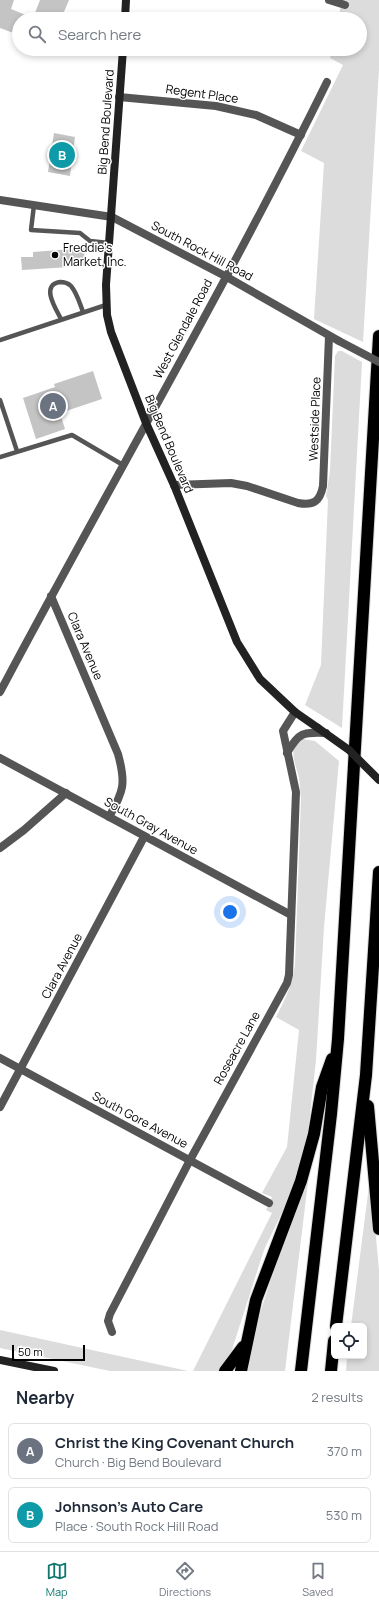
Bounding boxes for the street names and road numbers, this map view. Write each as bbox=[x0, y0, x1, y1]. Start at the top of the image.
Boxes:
street label: Big Bend Boulevard bbox=[93, 69, 118, 175]
street label: Regent Place bbox=[165, 80, 239, 107]
street label: South Rock Hill Road bbox=[148, 217, 256, 285]
street label: West Glendale Road bbox=[149, 276, 216, 382]
street label: Westside Place bbox=[305, 376, 324, 461]
street label: Big Bend Boulevard bbox=[141, 392, 198, 496]
street label: Clara Avenue bbox=[64, 609, 107, 682]
street label: South Gray Avenue bbox=[101, 793, 201, 858]
street label: Clara Avenue bbox=[37, 930, 86, 1002]
street label: Roseacre Lane bbox=[209, 1008, 264, 1088]
street label: South Gore Avenue bbox=[89, 1087, 191, 1152]

